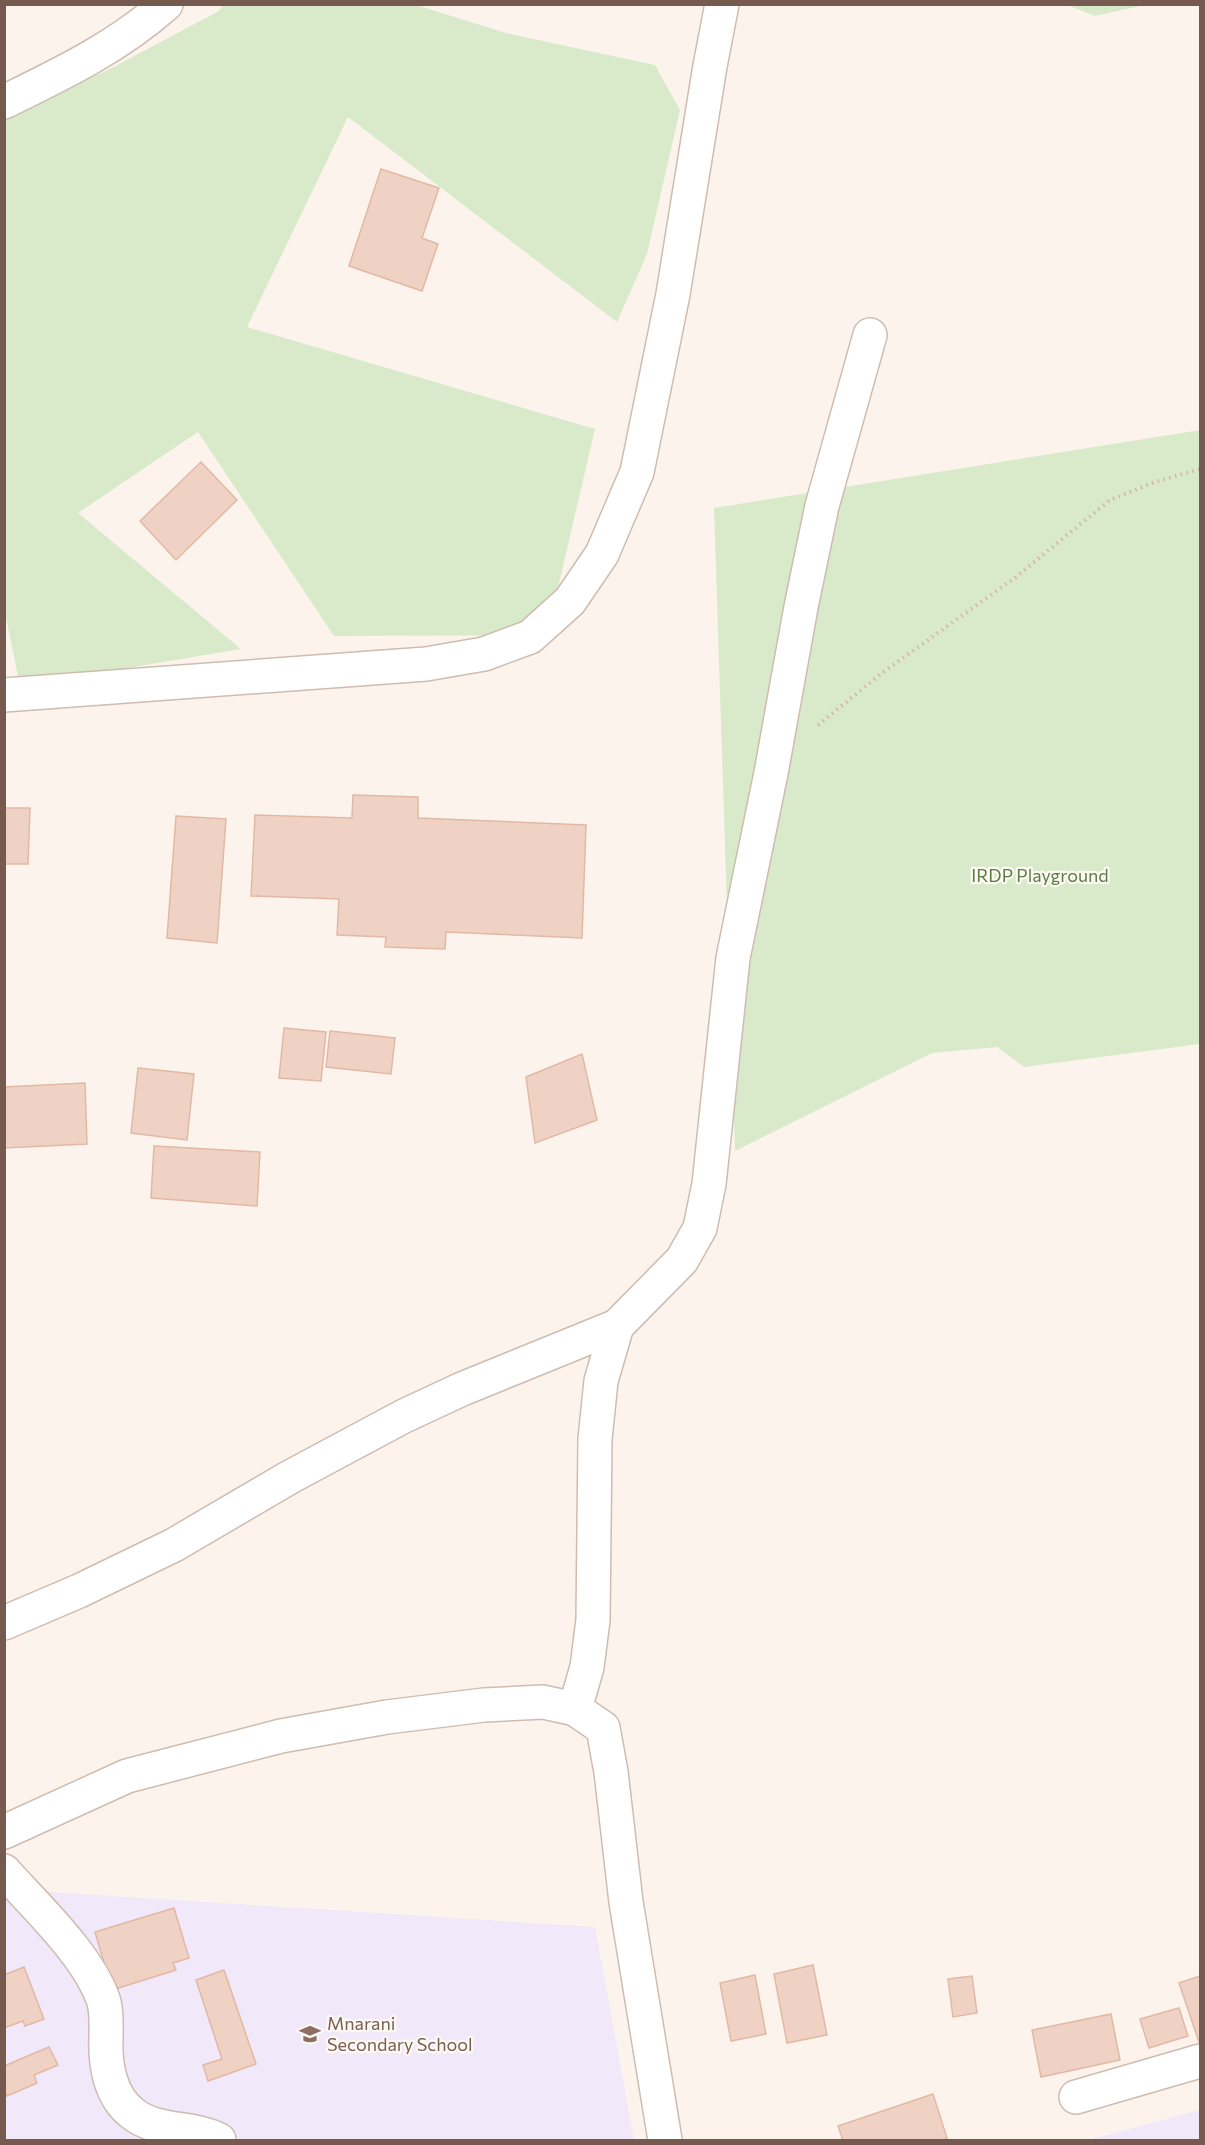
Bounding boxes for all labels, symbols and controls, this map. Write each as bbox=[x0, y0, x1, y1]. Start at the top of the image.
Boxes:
park label: IRDP Playground bbox=[971, 864, 1109, 886]
place label: Mnarani Secondary School bbox=[327, 2012, 473, 2055]
school or university icon: Mnarani Secondary School bbox=[298, 2022, 322, 2046]

